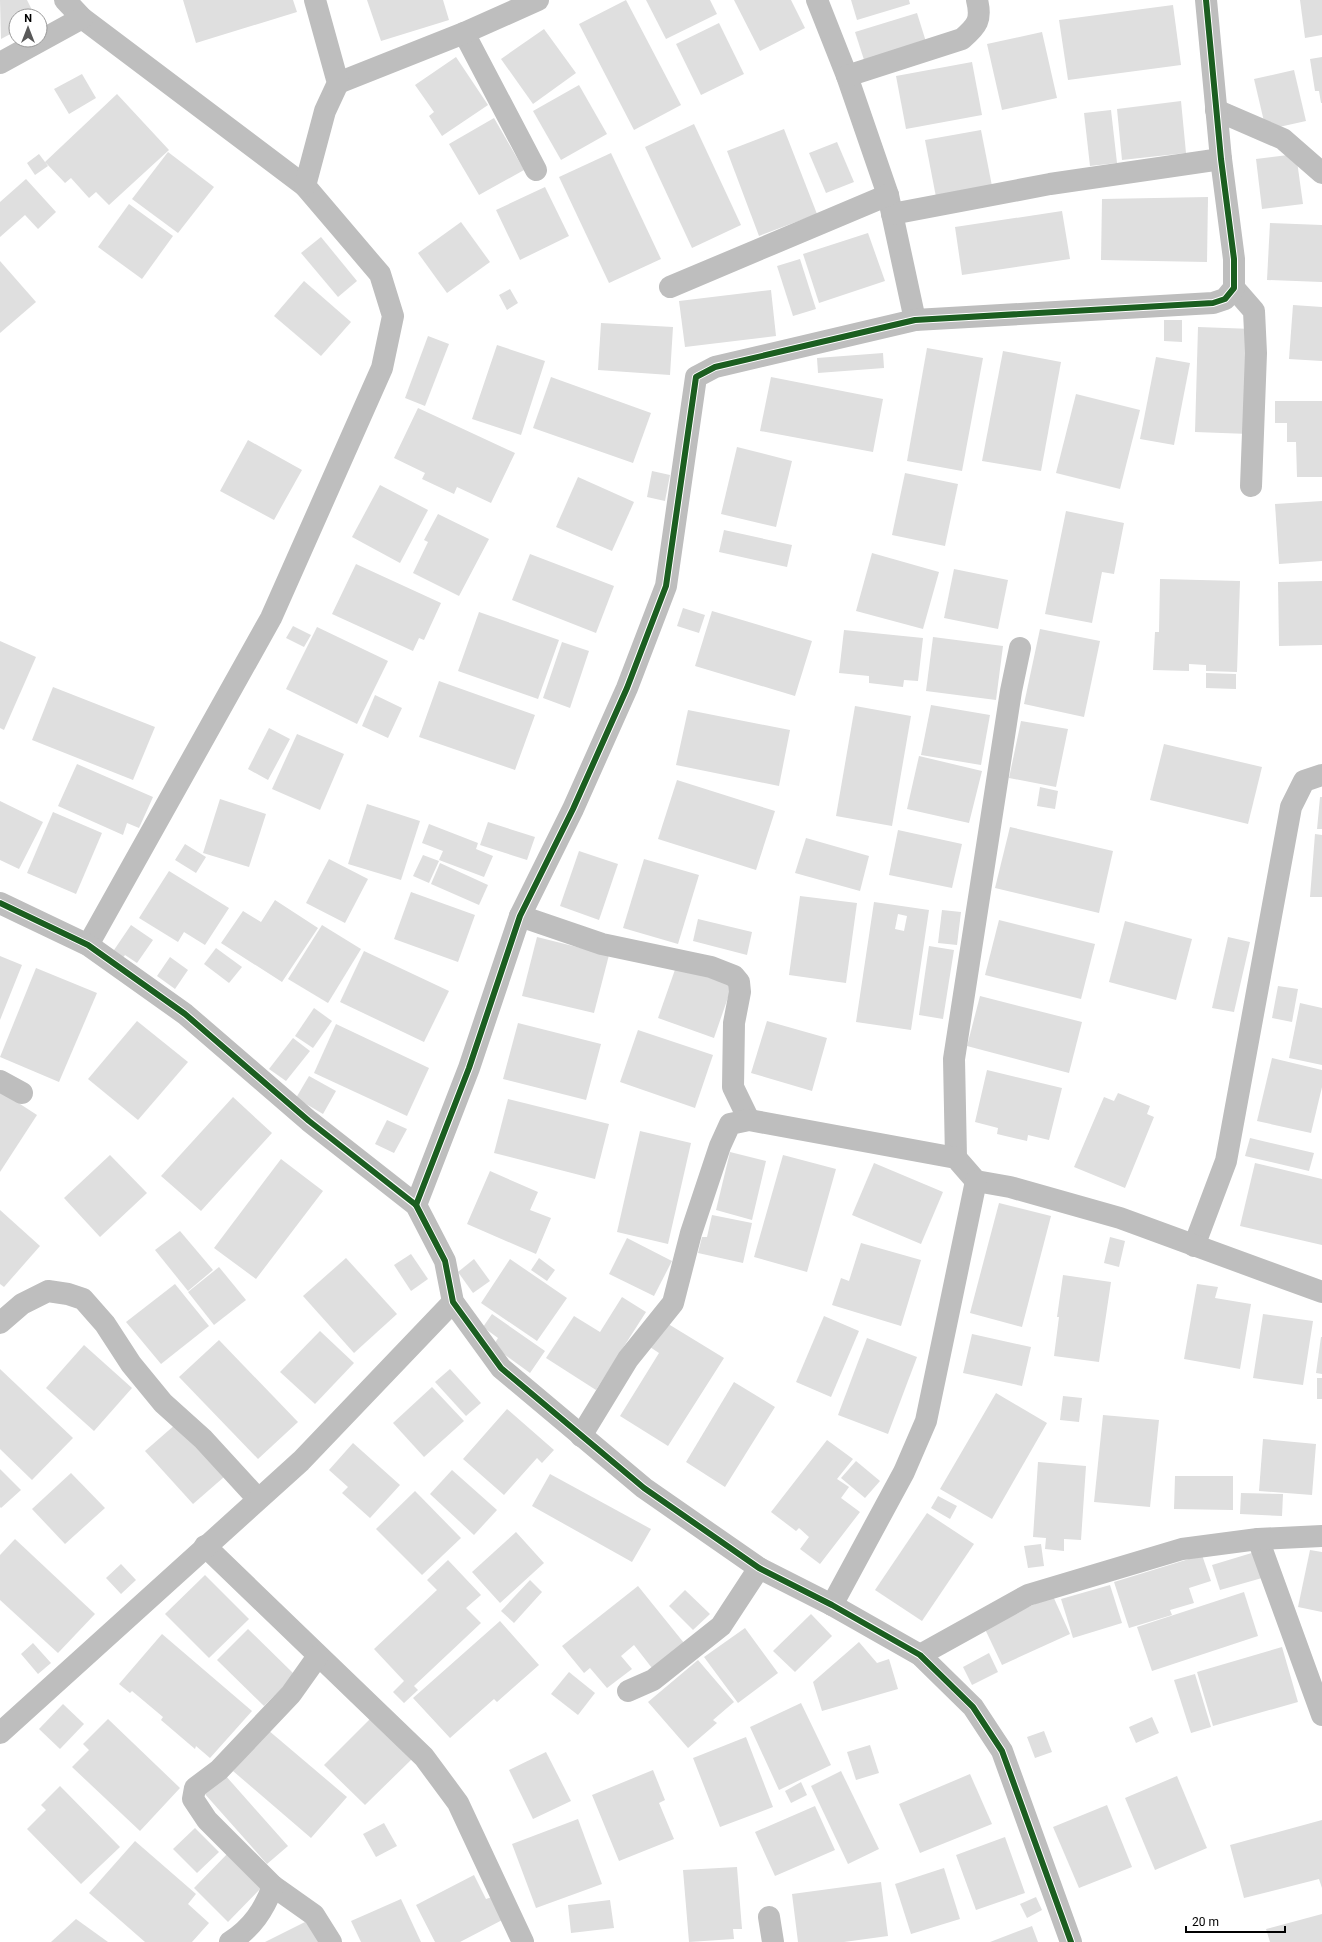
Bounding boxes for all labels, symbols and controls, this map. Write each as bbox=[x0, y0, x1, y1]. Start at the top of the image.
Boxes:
north arrow bbox=[8, 8, 48, 48]
text: N bbox=[24, 12, 32, 25]
scale bar bbox=[1186, 1908, 1285, 1934]
text: 20 m bbox=[1192, 1915, 1219, 1929]

